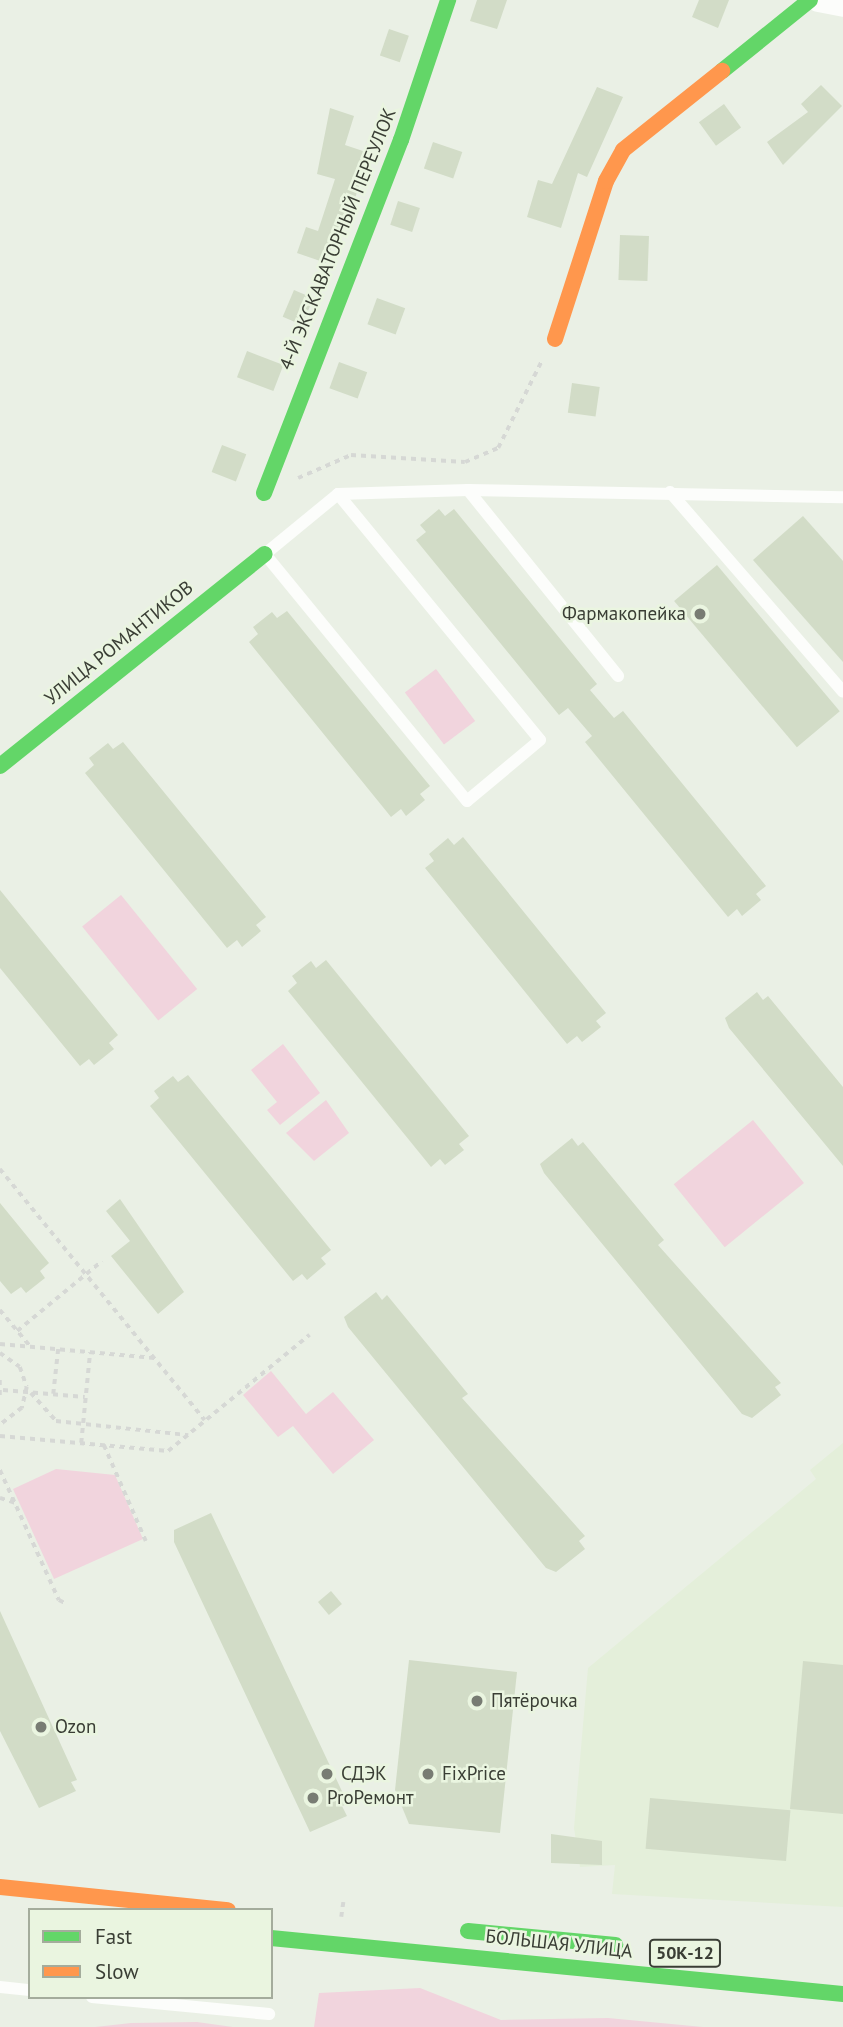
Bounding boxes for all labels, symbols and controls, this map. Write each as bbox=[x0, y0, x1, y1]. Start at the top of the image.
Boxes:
street label: 4-Й ЭКСКАВАТОРНЫЙ ПЕРЕУЛОК bbox=[275, 105, 401, 373]
street label: УЛИЦА РОМАНТИКОВ bbox=[40, 576, 198, 710]
place label: Фармакопейка bbox=[562, 603, 686, 625]
marker: Фармакопейка bbox=[692, 606, 708, 622]
place label: Пятёрочка bbox=[491, 1690, 578, 1712]
marker: Пятёрочка bbox=[469, 1693, 485, 1709]
place label: Ozon bbox=[55, 1716, 96, 1738]
marker: Ozon bbox=[33, 1719, 49, 1735]
place label: СДЭК bbox=[341, 1763, 387, 1785]
place label: FixPrice bbox=[442, 1763, 506, 1785]
marker: СДЭК bbox=[319, 1766, 335, 1782]
marker: FixPrice bbox=[420, 1766, 436, 1782]
place label: ProРемонт bbox=[327, 1787, 413, 1809]
marker: ProРемонт bbox=[305, 1790, 321, 1806]
legend bbox=[28, 1908, 273, 1999]
text: Fast bbox=[95, 1923, 132, 1950]
street label: БОЛЬШАЯ УЛИЦА bbox=[484, 1925, 634, 1963]
road number: 50К-12 bbox=[648, 1938, 722, 1968]
text: Slow bbox=[95, 1958, 139, 1985]

